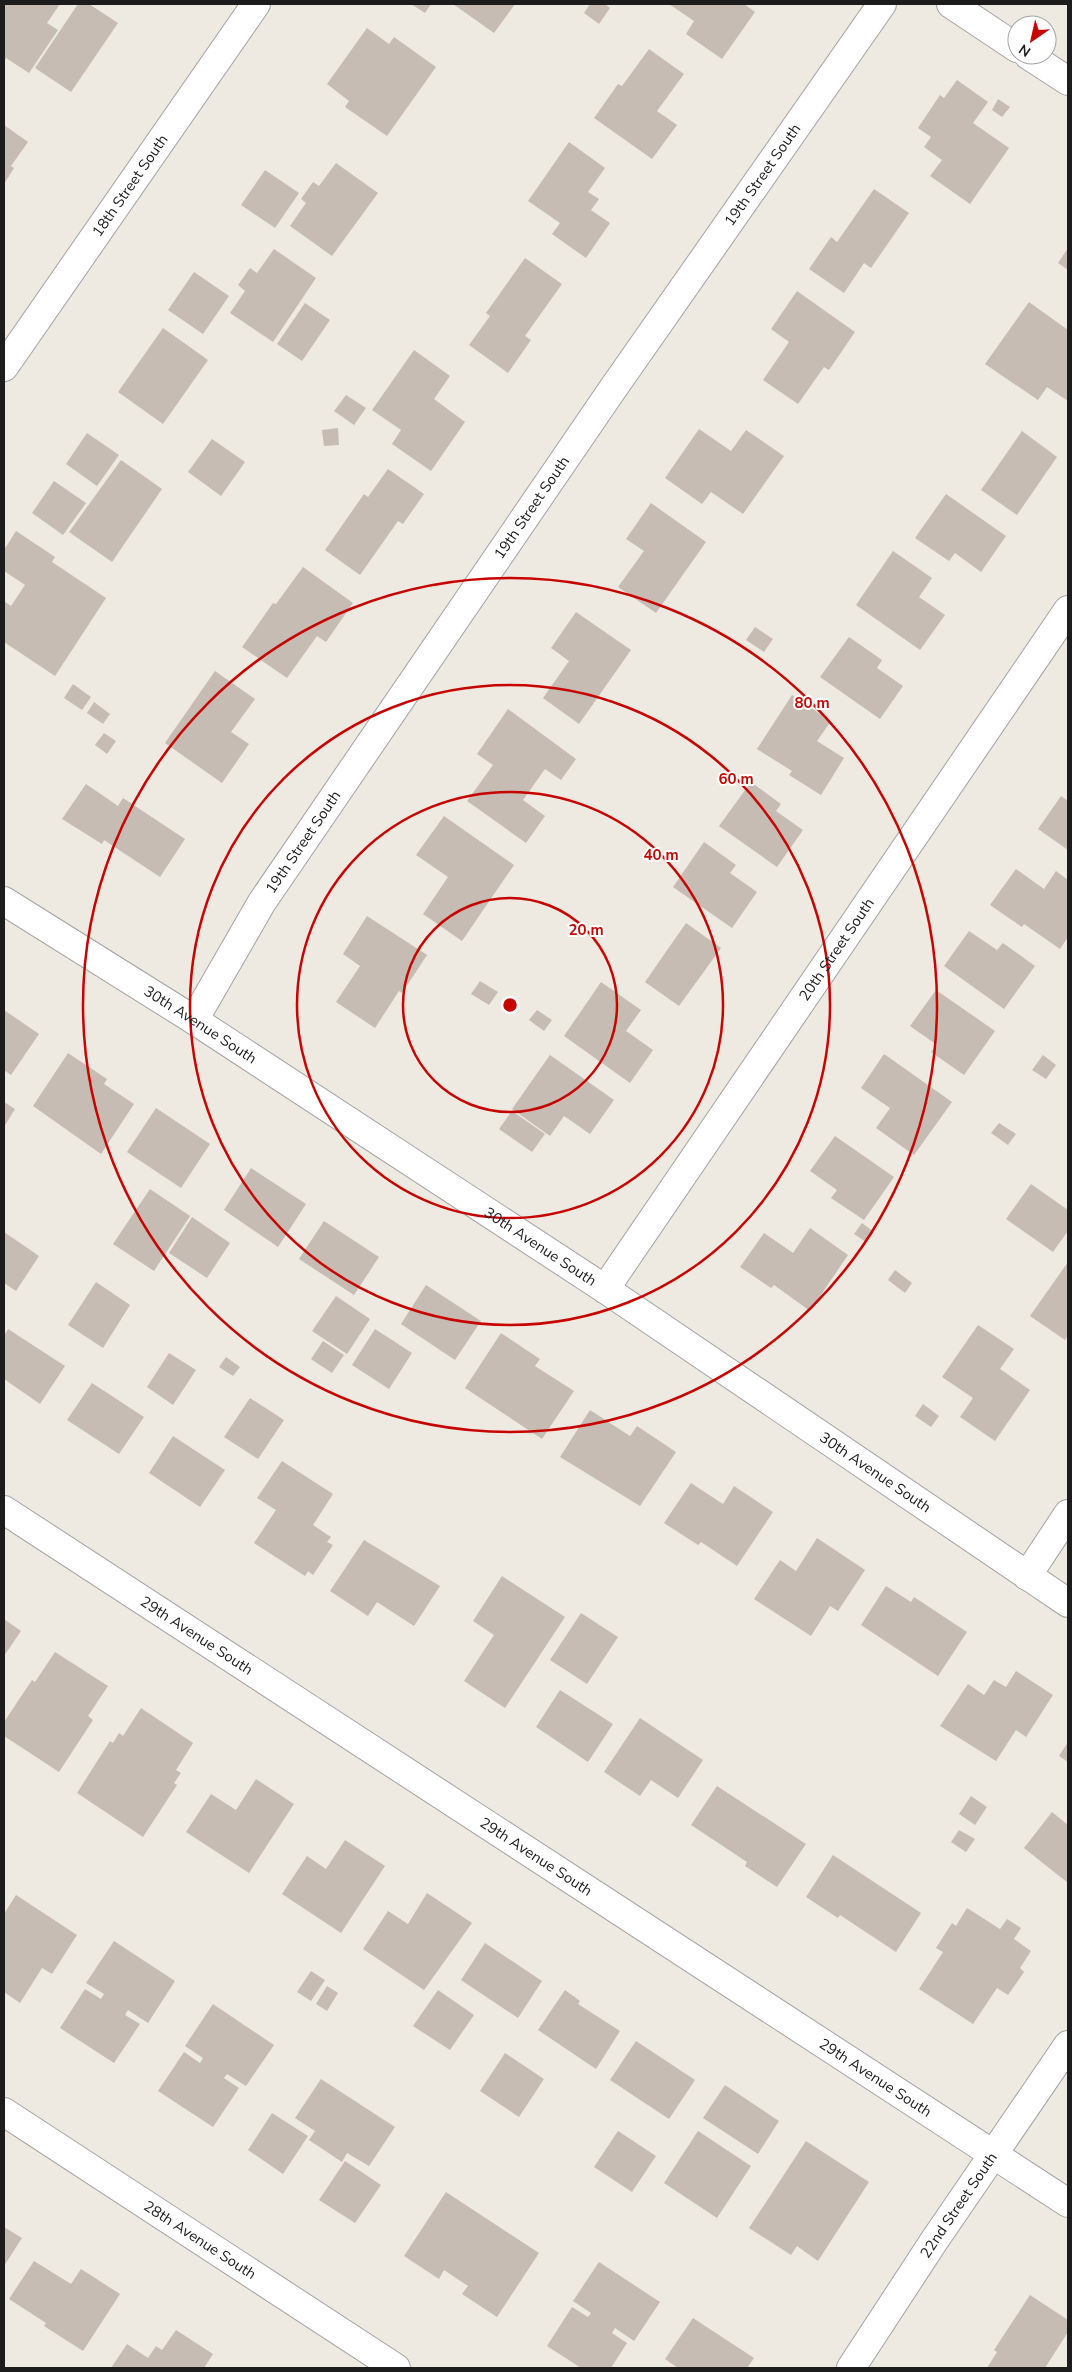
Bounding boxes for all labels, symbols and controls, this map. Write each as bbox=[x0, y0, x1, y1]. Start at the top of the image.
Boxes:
north arrow bbox=[1007, 15, 1057, 65]
text: N bbox=[1015, 40, 1035, 61]
street label: 19th Street South bbox=[720, 120, 805, 230]
street label: 18th Street South bbox=[88, 130, 173, 241]
street label: 19th Street South bbox=[489, 452, 574, 563]
text: 80 m bbox=[794, 693, 830, 713]
text: 60 m bbox=[718, 769, 754, 789]
street label: 19th Street South bbox=[261, 787, 345, 897]
text: 40 m bbox=[643, 845, 679, 865]
street label: 20th Street South bbox=[794, 894, 879, 1005]
text: 20 m bbox=[568, 920, 604, 940]
street label: 30th Avenue South bbox=[140, 981, 261, 1068]
centre of rings bbox=[501, 996, 519, 1014]
street label: 30th Avenue South bbox=[480, 1203, 600, 1291]
street label: 30th Avenue South bbox=[816, 1427, 935, 1517]
street label: 29th Avenue South bbox=[137, 1592, 257, 1679]
street label: 29th Avenue South bbox=[476, 1813, 596, 1901]
street label: 29th Avenue South bbox=[815, 2034, 936, 2122]
street label: 22nd Street South bbox=[915, 2149, 1002, 2262]
street label: 28th Avenue South bbox=[140, 2196, 260, 2284]

